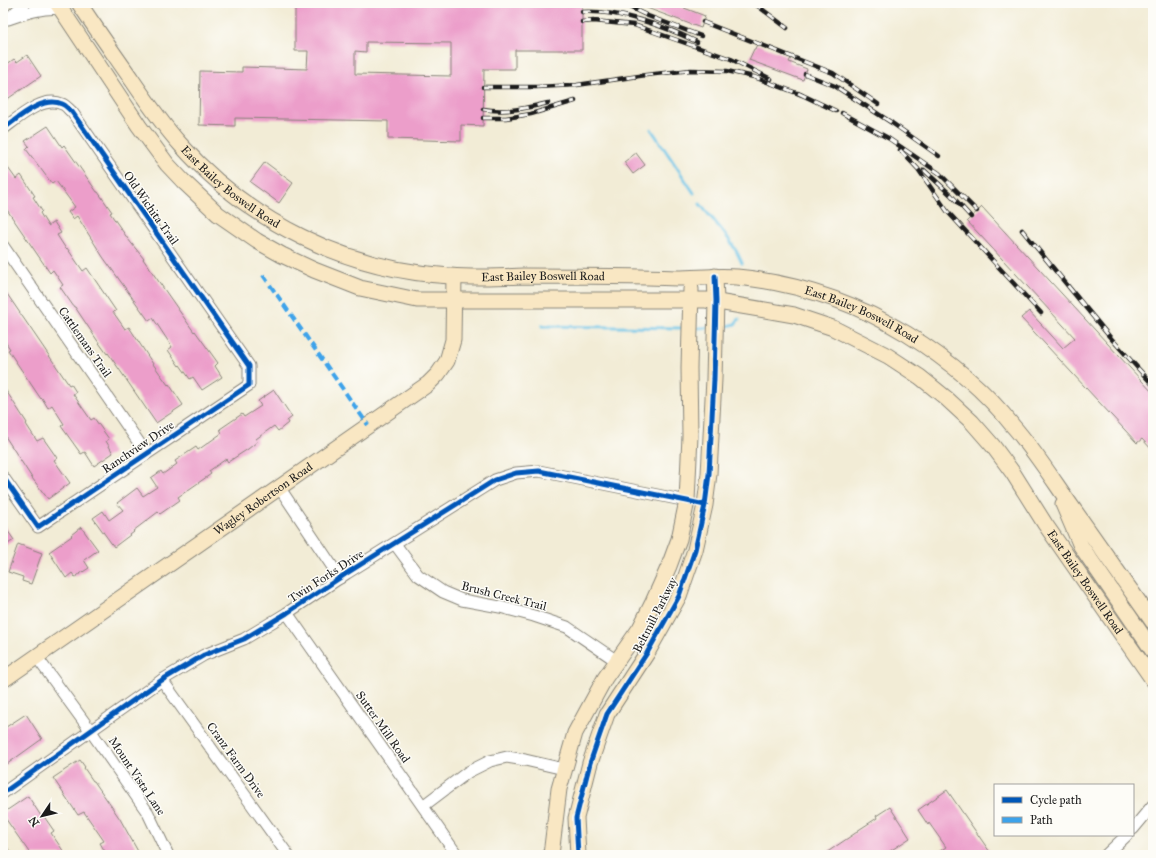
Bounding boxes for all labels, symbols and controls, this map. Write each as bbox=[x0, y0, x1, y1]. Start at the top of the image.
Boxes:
street label: East Bailey Boswell Road bbox=[178, 143, 282, 231]
street label: Old Wichita Trail bbox=[120, 169, 182, 248]
street label: East Bailey Boswell Road bbox=[481, 269, 605, 284]
street label: East Bailey Boswell Road bbox=[803, 283, 921, 346]
street label: Cattlemans Trail bbox=[56, 304, 115, 380]
street label: Ranchview Drive bbox=[99, 418, 177, 476]
street label: Wagley Robertson Road bbox=[211, 460, 315, 538]
street label: East Bailey Boswell Road bbox=[1044, 527, 1126, 637]
street label: Twin Forks Drive bbox=[286, 547, 366, 605]
street label: Beltmill Parkway bbox=[630, 575, 680, 655]
street label: Brush Creek Trail bbox=[460, 579, 549, 614]
street label: Sutter Mill Road bbox=[353, 689, 413, 765]
street label: Cranz Farm Drive bbox=[204, 720, 268, 800]
street label: Mount Vista Lane bbox=[106, 734, 168, 818]
legend bbox=[994, 784, 1134, 836]
text: Cycle path bbox=[1030, 793, 1082, 807]
north arrow bbox=[22, 796, 62, 836]
text: N bbox=[26, 813, 42, 829]
text: Path bbox=[1030, 813, 1053, 827]

